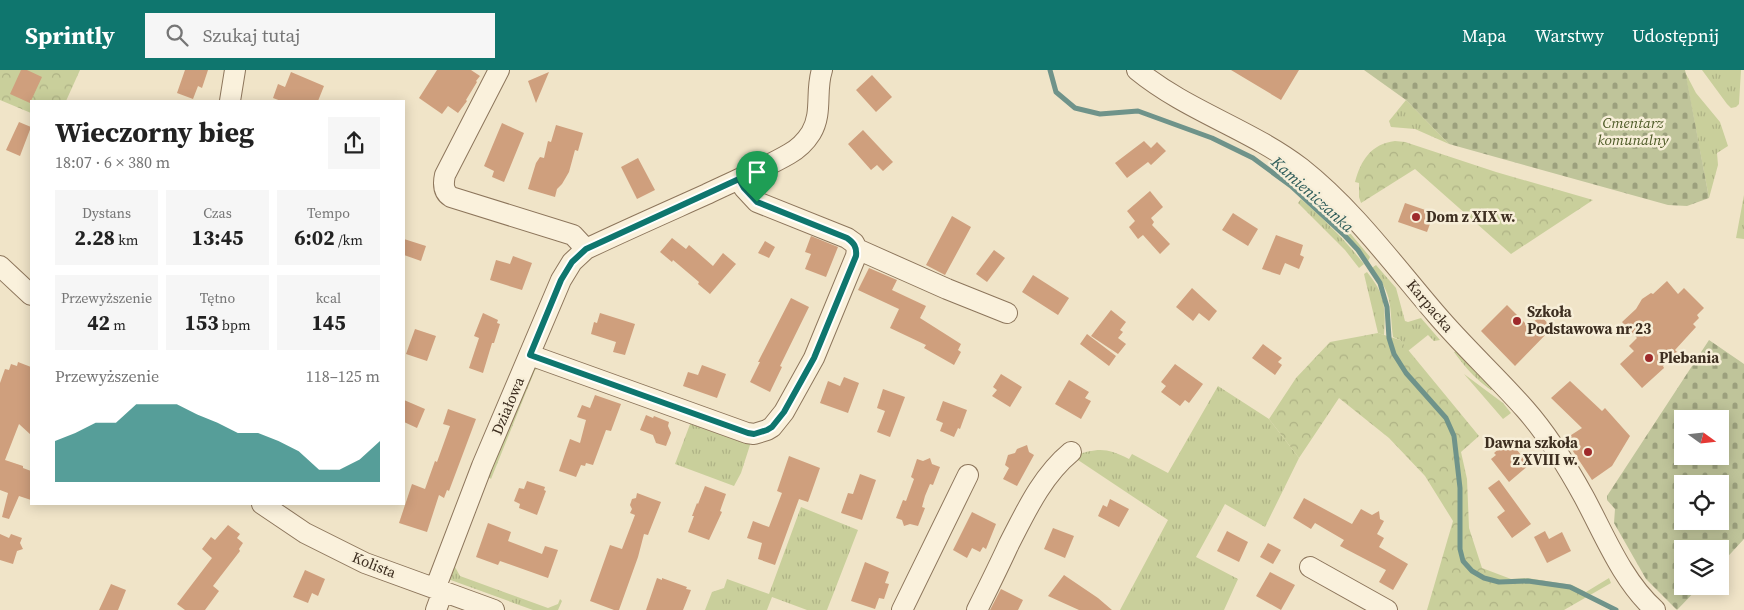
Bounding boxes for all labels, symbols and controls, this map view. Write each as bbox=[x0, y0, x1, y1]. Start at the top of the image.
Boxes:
search box bbox=[145, 13, 495, 58]
text: Sprintly bbox=[25, 19, 115, 52]
icon: search bbox=[163, 21, 191, 49]
text: Szukaj tutaj bbox=[203, 22, 300, 48]
text: Mapa bbox=[1462, 23, 1506, 48]
text: Warstwy bbox=[1534, 23, 1604, 48]
text: Udostępnij bbox=[1632, 23, 1719, 48]
park label: Cmentarz komunalny bbox=[1597, 112, 1669, 150]
text: Wieczorny bieg bbox=[55, 113, 254, 151]
button: share bbox=[328, 117, 380, 169]
water label: Kamieniczanka bbox=[1266, 150, 1360, 237]
text: 18:07 · 6 × 380 m bbox=[55, 151, 170, 173]
pin bbox=[736, 151, 778, 202]
icon: arrive bbox=[743, 158, 771, 186]
text: Dystans bbox=[82, 203, 131, 223]
text: Czas bbox=[203, 203, 232, 223]
text: Tempo bbox=[307, 203, 350, 223]
place label: Dom z XIX w. bbox=[1426, 206, 1515, 227]
marker: Dom z XIX w. bbox=[1410, 211, 1422, 223]
text: 2.28 bbox=[75, 223, 115, 252]
text: 13:45 bbox=[192, 223, 243, 252]
text: 6:02 bbox=[294, 223, 335, 252]
text: km bbox=[115, 230, 139, 250]
text: /km bbox=[335, 230, 363, 250]
street label: Karpacka bbox=[1402, 275, 1459, 337]
text: Przewyższenie bbox=[61, 288, 152, 308]
text: Tętno bbox=[200, 288, 235, 308]
text: kcal bbox=[316, 288, 341, 308]
place label: Szkoła Podstawowa nr 23 bbox=[1527, 301, 1651, 339]
text: 42 bbox=[87, 308, 110, 337]
text: 153 bbox=[184, 308, 219, 337]
text: 145 bbox=[311, 308, 346, 337]
text: m bbox=[110, 315, 126, 335]
text: bpm bbox=[219, 315, 251, 335]
marker: Szkoła Podstawowa nr 23 bbox=[1511, 315, 1523, 327]
place label: Plebania bbox=[1659, 347, 1720, 368]
marker: Plebania bbox=[1643, 352, 1655, 364]
text: Przewyższenie bbox=[55, 365, 159, 387]
text: 118–125 m bbox=[306, 365, 380, 387]
street label: Działowa bbox=[486, 373, 529, 438]
north arrow bbox=[1674, 410, 1729, 465]
map controls bbox=[1674, 410, 1729, 595]
place label: Dawna szkoła z XVIII w. bbox=[1484, 432, 1579, 470]
marker: Dawna szkoła z XVIII w. bbox=[1582, 446, 1594, 458]
button: locate bbox=[1674, 475, 1729, 530]
button: layers bbox=[1674, 540, 1729, 595]
street label: Kolista bbox=[349, 546, 400, 583]

